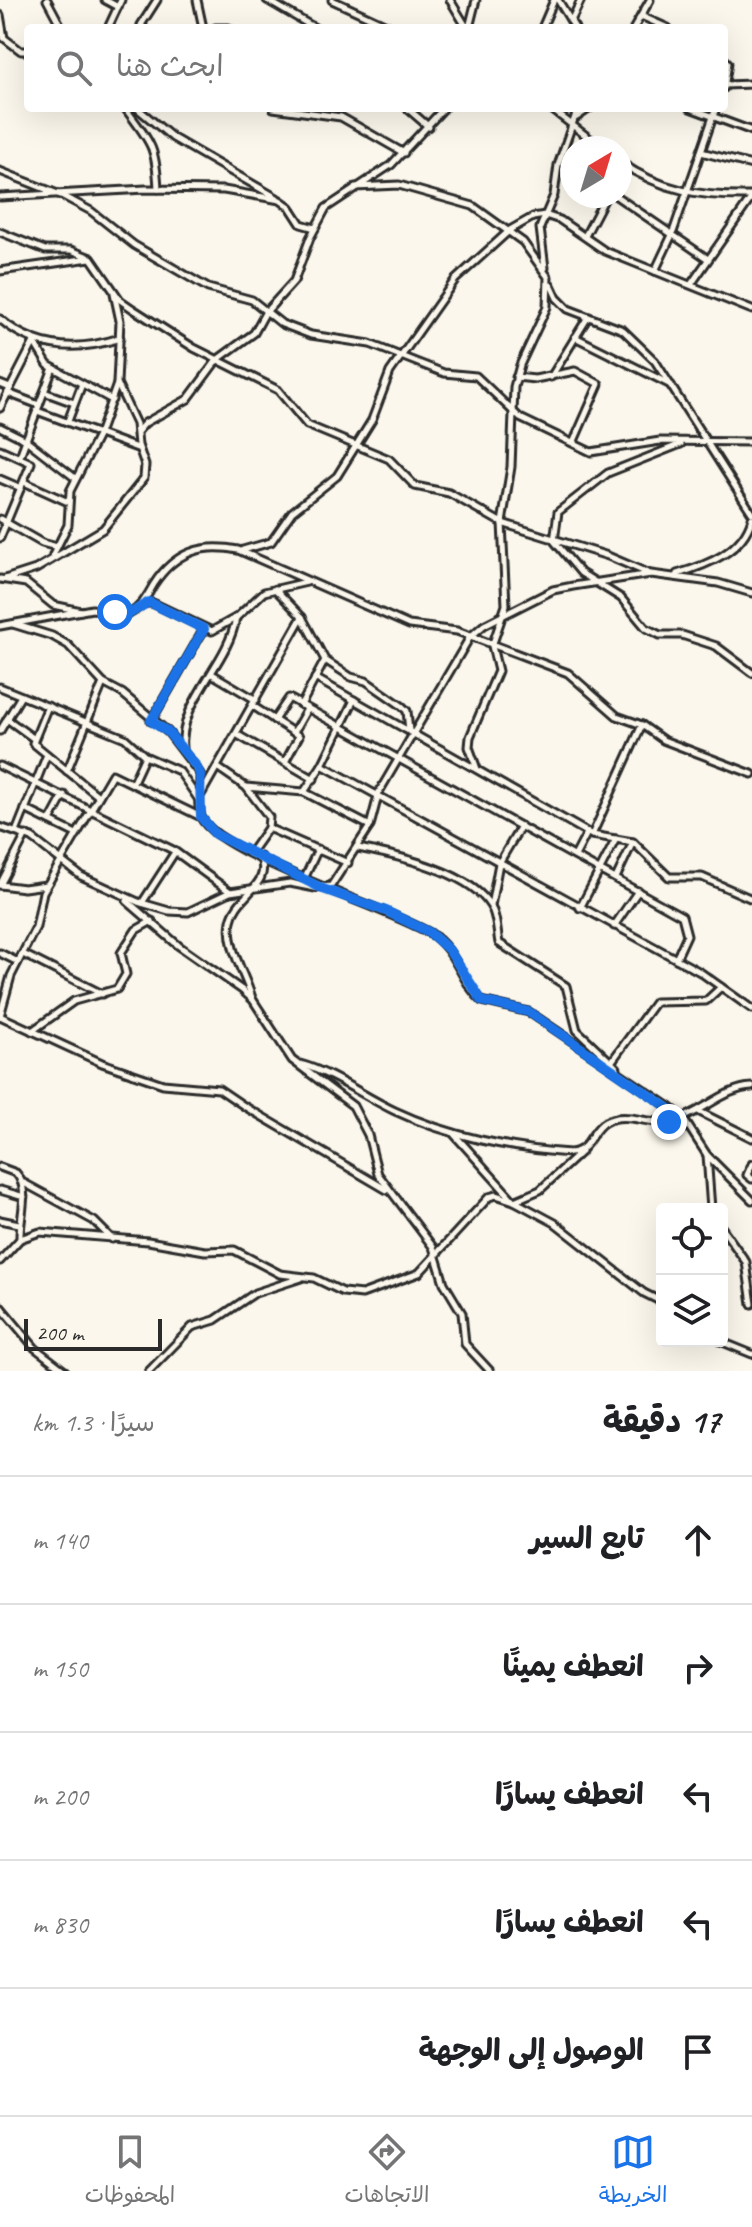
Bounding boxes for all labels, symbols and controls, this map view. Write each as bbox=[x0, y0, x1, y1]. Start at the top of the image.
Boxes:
search box bbox=[24, 24, 728, 112]
icon: search bbox=[52, 46, 96, 90]
text: ابحث هنا bbox=[116, 47, 224, 85]
north arrow bbox=[560, 136, 632, 208]
route start bbox=[97, 594, 133, 630]
route end bbox=[651, 1104, 687, 1140]
map controls bbox=[656, 1203, 728, 1347]
button: locate bbox=[656, 1203, 728, 1275]
button: layers bbox=[656, 1275, 728, 1347]
scale bar bbox=[24, 1315, 162, 1351]
text: 200 m bbox=[36, 1319, 83, 1347]
text: 17 دقيقة bbox=[603, 1399, 720, 1442]
text: سيرًا · 1.3 km bbox=[32, 1406, 155, 1439]
icon: ahead bbox=[676, 1518, 720, 1562]
text: تابع السير bbox=[530, 1519, 644, 1557]
text: 140 m bbox=[32, 1524, 88, 1557]
icon: right bbox=[676, 1646, 720, 1690]
text: انعطف يمينًا bbox=[503, 1647, 644, 1685]
text: 150 m bbox=[32, 1652, 88, 1685]
icon: left bbox=[676, 1774, 720, 1818]
text: انعطف يسارًا bbox=[495, 1775, 644, 1813]
text: 200 m bbox=[32, 1780, 88, 1813]
icon: left bbox=[676, 1902, 720, 1946]
text: انعطف يسارًا bbox=[495, 1903, 644, 1941]
text: 830 m bbox=[32, 1908, 88, 1941]
icon: arrive bbox=[676, 2030, 720, 2074]
text: الوصول إلى الوجهة bbox=[419, 2031, 644, 2069]
tab: المحفوظات bbox=[85, 2130, 175, 2214]
tab: الاتجاهات bbox=[345, 2130, 429, 2214]
tab: الخريطة bbox=[599, 2130, 667, 2214]

